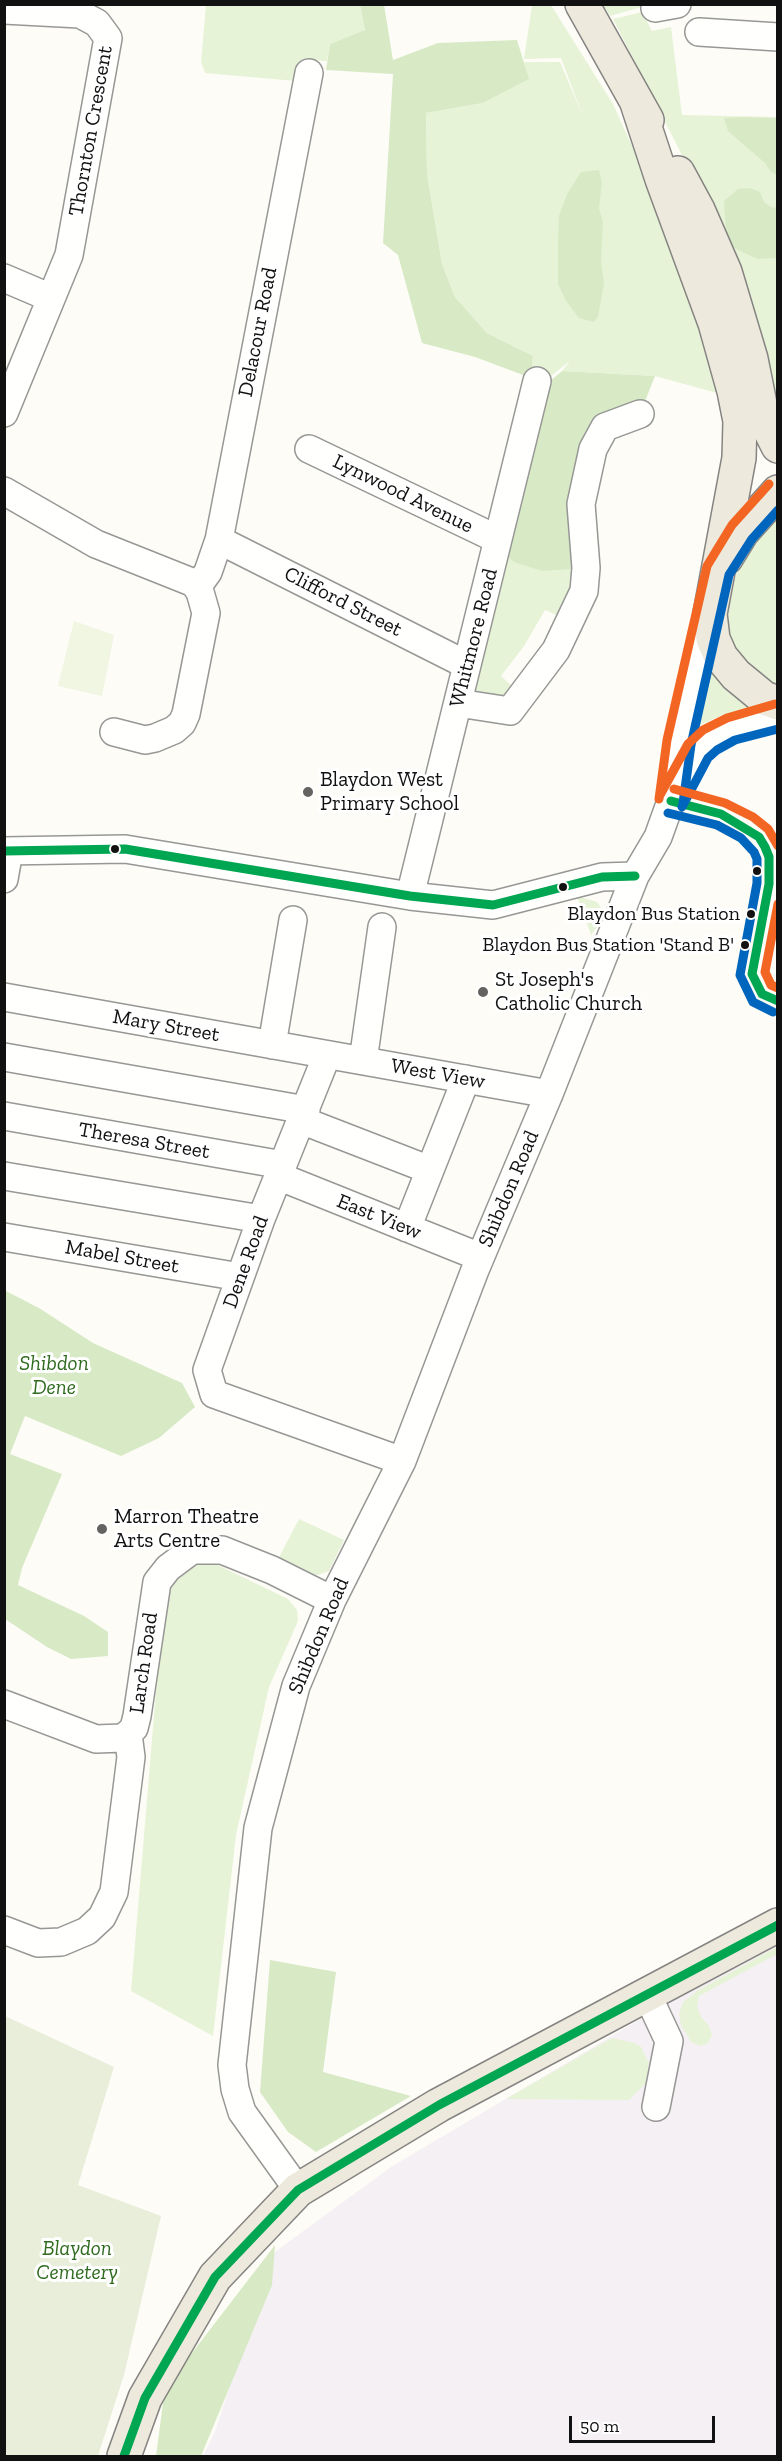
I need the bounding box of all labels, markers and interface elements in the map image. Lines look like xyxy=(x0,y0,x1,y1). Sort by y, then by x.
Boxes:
street label: Thornton Crescent xyxy=(64,44,118,218)
street label: Delacour Road xyxy=(233,265,283,399)
street label: Lynwood Avenue xyxy=(329,449,477,539)
street label: Clifford Street xyxy=(280,561,406,643)
street label: Whitmore Road xyxy=(445,566,503,710)
place label: Blaydon West Primary School xyxy=(320,767,459,817)
marker: Blaydon West Primary School xyxy=(301,785,315,799)
unlabelled marker xyxy=(109,843,121,855)
unlabelled marker xyxy=(751,865,763,877)
unlabelled marker xyxy=(557,881,569,893)
place label: Blaydon Bus Station xyxy=(567,902,740,926)
marker: Blaydon Bus Station xyxy=(745,908,757,920)
place label: Blaydon Bus Station 'Stand B' xyxy=(482,933,734,957)
marker: Blaydon Bus Station 'Stand B' xyxy=(739,939,751,951)
place label: St Joseph's Catholic Church xyxy=(495,967,642,1017)
marker: St Joseph's Catholic Church xyxy=(476,985,490,999)
street label: Mary Street xyxy=(111,1004,221,1048)
street label: West View xyxy=(389,1053,487,1095)
street label: Theresa Street xyxy=(76,1117,212,1165)
street label: Shibdon Road xyxy=(473,1127,545,1251)
street label: East View xyxy=(333,1189,425,1245)
street label: Dene Road xyxy=(218,1212,274,1312)
street label: Mabel Street xyxy=(63,1235,181,1279)
park label: Shibdon Dene xyxy=(19,1351,89,1401)
place label: Marron Theatre Arts Centre xyxy=(114,1504,259,1554)
marker: Marron Theatre Arts Centre xyxy=(95,1522,109,1536)
street label: Shibdon Road xyxy=(283,1574,355,1698)
street label: Larch Road xyxy=(124,1611,164,1715)
park label: Blaydon Cemetery xyxy=(36,2236,118,2286)
scale bar xyxy=(572,2404,718,2442)
text: 50 m xyxy=(580,2415,619,2437)

